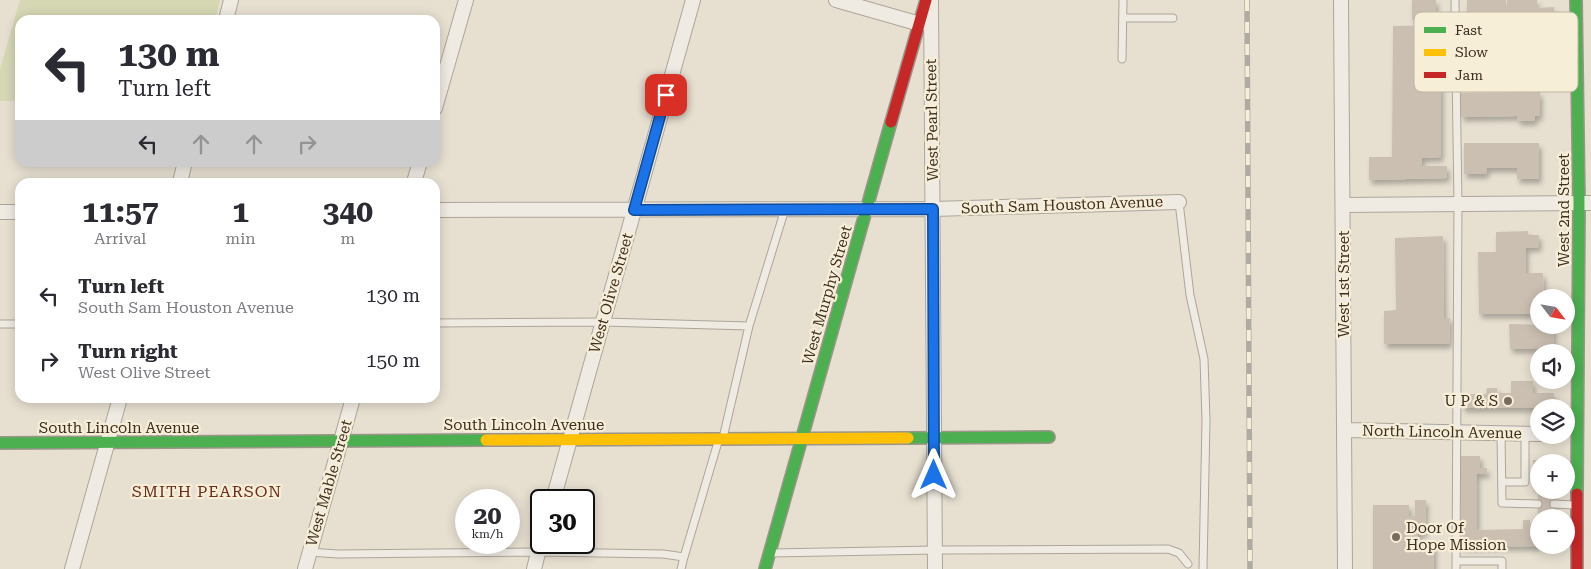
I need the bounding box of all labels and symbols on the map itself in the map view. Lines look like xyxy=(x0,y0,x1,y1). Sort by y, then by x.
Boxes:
legend xyxy=(1414,12,1578,92)
text: Fast xyxy=(1455,22,1482,38)
text: Slow xyxy=(1455,44,1488,60)
street label: West Pearl Street xyxy=(922,58,942,181)
text: Jam xyxy=(1455,67,1483,83)
pin xyxy=(645,74,687,116)
street label: West 2nd Street xyxy=(1555,153,1573,267)
street label: South Sam Houston Avenue xyxy=(961,192,1163,218)
street label: West Murphy Street xyxy=(798,223,856,367)
street label: West Olive Street xyxy=(585,230,637,355)
street label: West 1st Street xyxy=(1335,230,1353,338)
north arrow xyxy=(1530,289,1575,334)
place label: U P & S xyxy=(1444,392,1498,410)
marker: U P & S xyxy=(1502,395,1514,407)
street label: South Lincoln Avenue xyxy=(444,416,604,434)
street label: West Mable Street xyxy=(302,417,356,548)
street label: South Lincoln Avenue xyxy=(39,419,199,437)
street label: North Lincoln Avenue xyxy=(1362,422,1522,442)
position arrow xyxy=(907,448,959,500)
district label: SMITH PEARSON xyxy=(132,482,282,501)
speed limit sign: 30 xyxy=(530,489,595,554)
place label: Door Of Hope Mission xyxy=(1406,519,1507,554)
marker: Door Of Hope Mission xyxy=(1390,531,1402,543)

